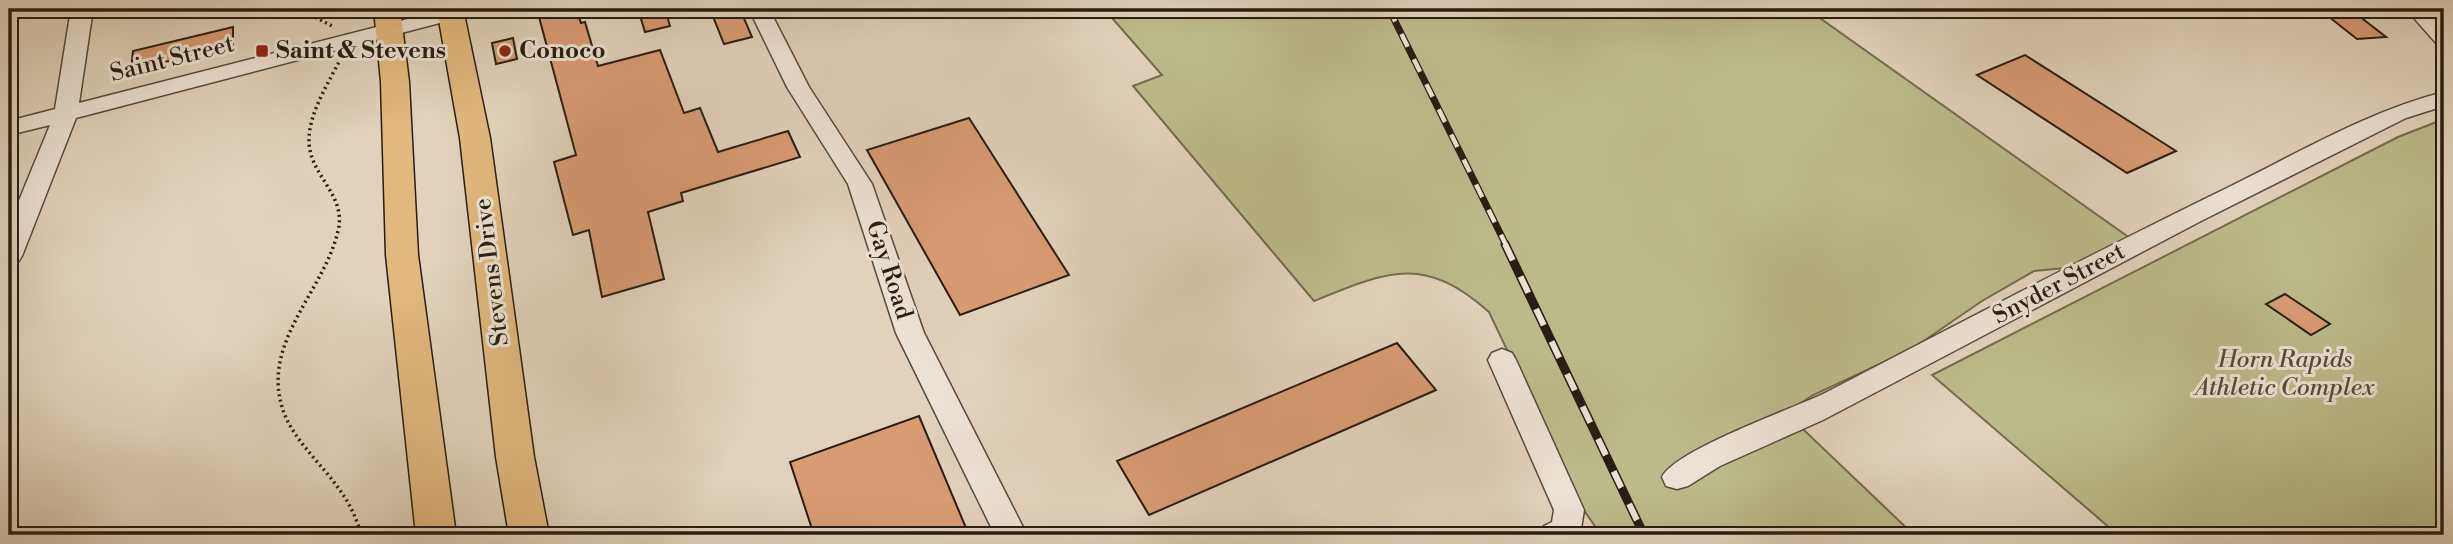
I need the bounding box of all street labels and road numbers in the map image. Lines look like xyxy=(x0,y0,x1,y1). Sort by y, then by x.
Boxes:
street label: Saint Street xyxy=(107,29,238,89)
street label: Stevens Drive xyxy=(468,196,516,348)
street label: Gay Road xyxy=(859,217,919,323)
street label: Snyder Street xyxy=(1988,236,2131,331)

